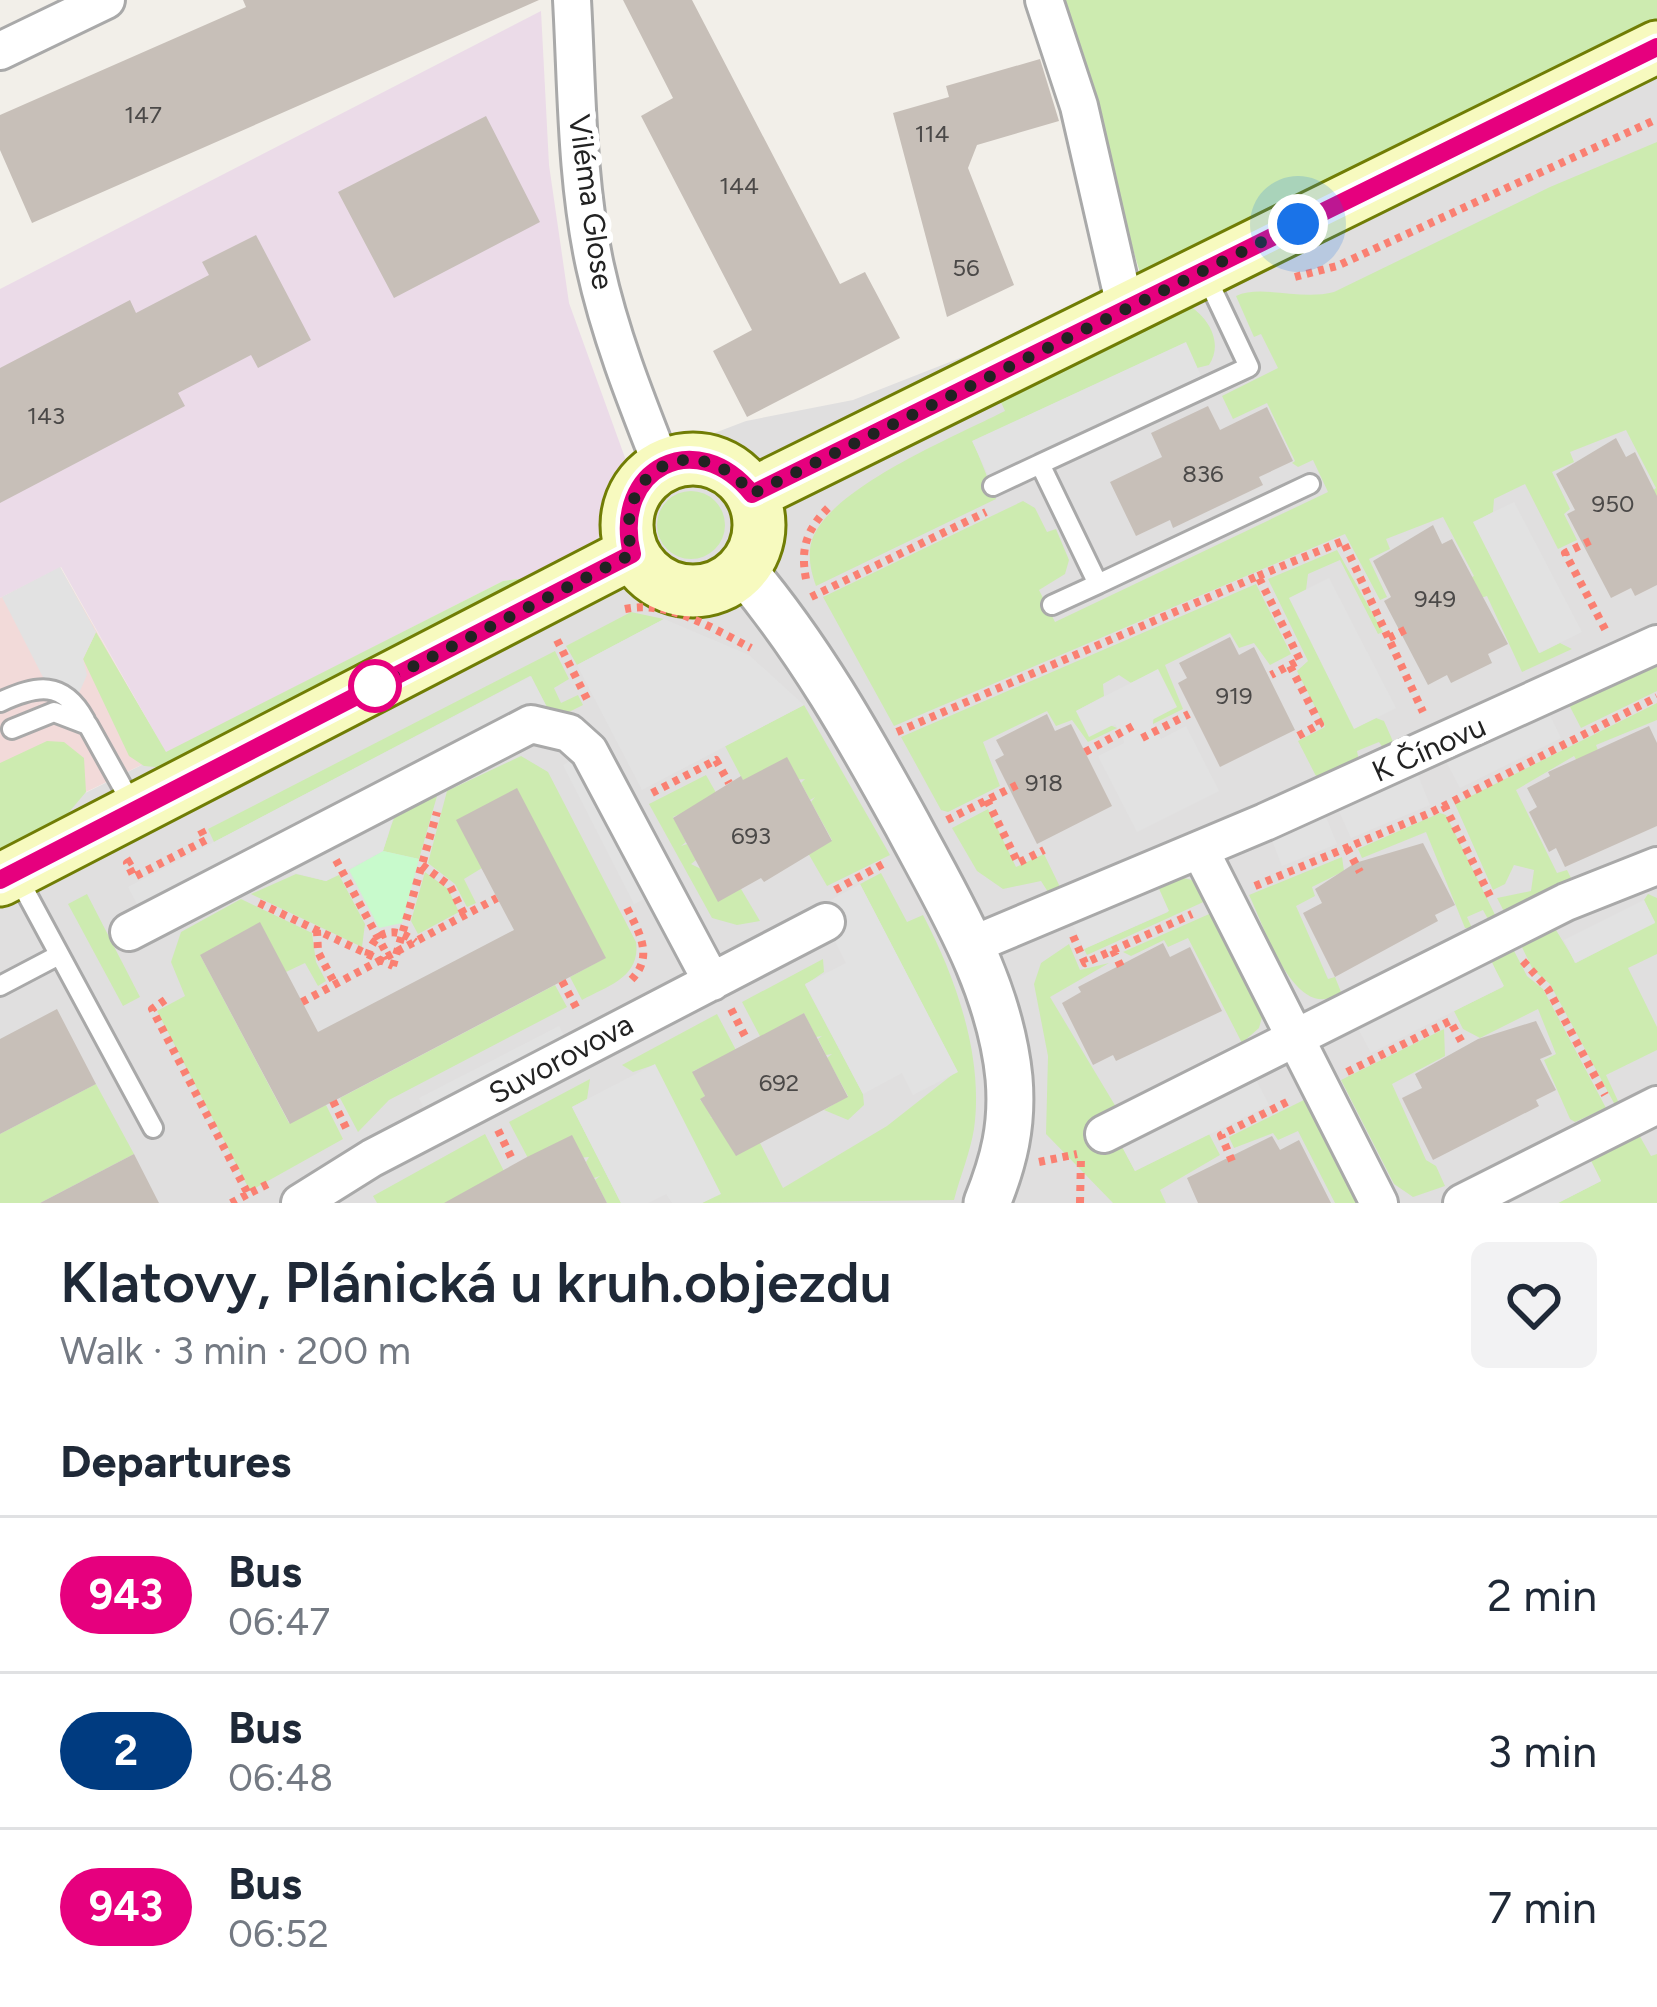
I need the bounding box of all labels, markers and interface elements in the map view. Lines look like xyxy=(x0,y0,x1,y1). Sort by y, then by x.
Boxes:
house number: 147 xyxy=(124,100,162,129)
street label: Viléma Glose xyxy=(561,112,622,292)
house number: 114 xyxy=(915,119,949,148)
house number: 144 xyxy=(719,171,759,200)
your location xyxy=(1268,194,1328,254)
house number: 56 xyxy=(952,253,980,282)
house number: 143 xyxy=(27,401,65,430)
house number: 836 xyxy=(1182,459,1224,488)
house number: 950 xyxy=(1592,489,1634,518)
house number: 949 xyxy=(1414,584,1456,613)
unlabelled marker xyxy=(350,661,400,711)
house number: 919 xyxy=(1215,681,1253,710)
street label: K Čínovu xyxy=(1366,707,1491,790)
house number: 918 xyxy=(1025,768,1063,797)
house number: 693 xyxy=(731,821,771,850)
street label: Suvorovova xyxy=(482,1005,639,1112)
house number: 692 xyxy=(759,1068,799,1097)
button: heart xyxy=(1471,1242,1597,1368)
text: Klatovy, Plánická u kruh.objezdu xyxy=(60,1248,892,1316)
text: Walk · 3 min · 200 m xyxy=(60,1327,411,1374)
text: Departures xyxy=(60,1434,291,1488)
text: Bus xyxy=(228,1544,302,1598)
text: 2 min xyxy=(1487,1568,1597,1622)
text: 943 xyxy=(89,1569,163,1620)
text: 06:47 xyxy=(228,1598,330,1645)
text: Bus xyxy=(228,1700,302,1754)
text: 3 min xyxy=(1488,1724,1597,1778)
text: 2 xyxy=(114,1725,138,1776)
text: 06:48 xyxy=(228,1754,333,1801)
text: Bus xyxy=(228,1856,302,1910)
text: 7 min xyxy=(1488,1880,1597,1934)
text: 943 xyxy=(89,1881,163,1932)
text: 06:52 xyxy=(228,1910,329,1957)

